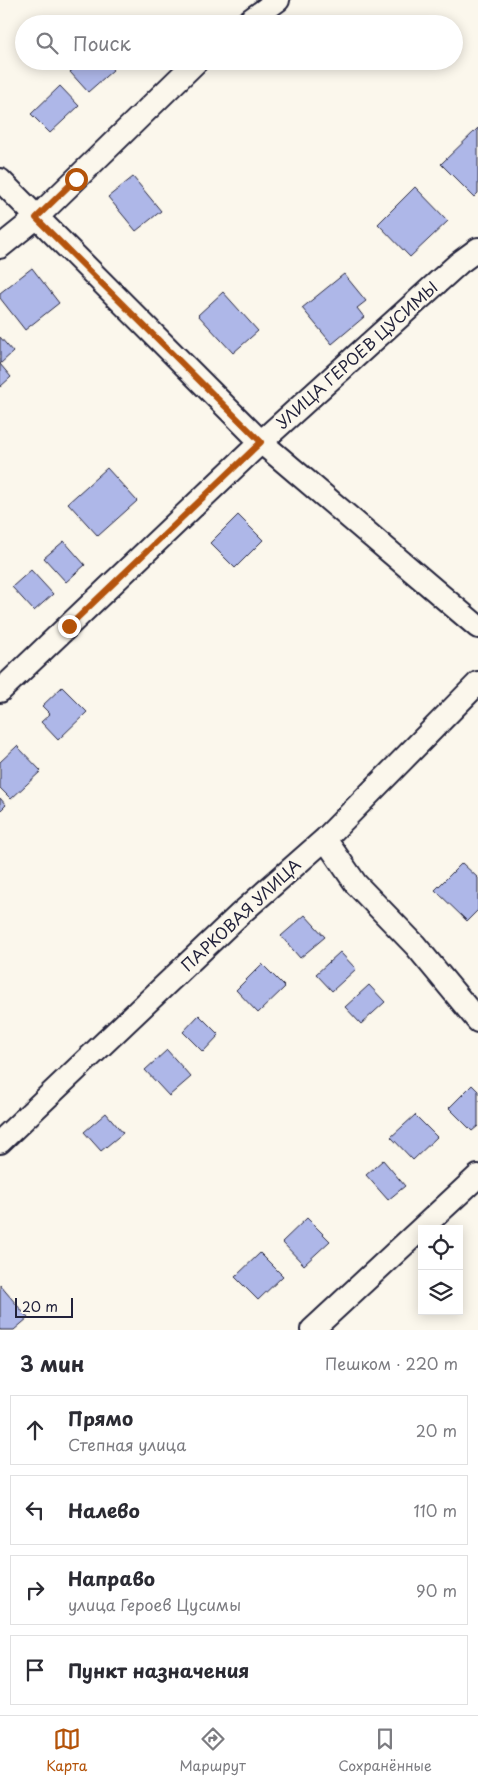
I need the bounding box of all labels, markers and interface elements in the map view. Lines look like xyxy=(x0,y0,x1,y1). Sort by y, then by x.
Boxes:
search box xyxy=(15,15,463,70)
icon: search xyxy=(33,29,61,57)
text: Поиск xyxy=(73,29,131,57)
route start xyxy=(65,168,88,191)
street label: УЛИЦА ГЕРОЕВ ЦУСИМЫ xyxy=(270,275,443,434)
route end xyxy=(58,615,81,638)
street label: ПАРКОВАЯ УЛИЦА xyxy=(175,852,305,976)
map controls xyxy=(418,1225,463,1315)
button: locate xyxy=(418,1225,463,1270)
button: layers xyxy=(418,1270,463,1315)
scale bar xyxy=(15,1295,72,1318)
text: 20 m xyxy=(22,1296,58,1317)
text: 3 мин xyxy=(20,1347,84,1379)
text: Пешком · 220 m xyxy=(325,1351,458,1375)
text: Прямо xyxy=(68,1404,133,1432)
icon: ahead xyxy=(21,1416,49,1444)
text: 20 m xyxy=(416,1418,457,1442)
text: Степная улица xyxy=(68,1432,186,1456)
icon: left xyxy=(21,1496,49,1524)
text: Налево xyxy=(68,1496,140,1524)
text: 110 m xyxy=(414,1498,457,1522)
text: Направо xyxy=(68,1564,155,1592)
icon: right xyxy=(21,1576,49,1604)
text: 90 m xyxy=(416,1578,457,1602)
text: улица Героев Цусимы xyxy=(68,1592,241,1616)
icon: arrive xyxy=(21,1656,49,1684)
text: Пункт назначения xyxy=(68,1656,249,1684)
tab: Карта xyxy=(46,1725,87,1776)
tab: Маршрут xyxy=(180,1725,246,1776)
tab: Сохранённые xyxy=(338,1725,432,1776)

